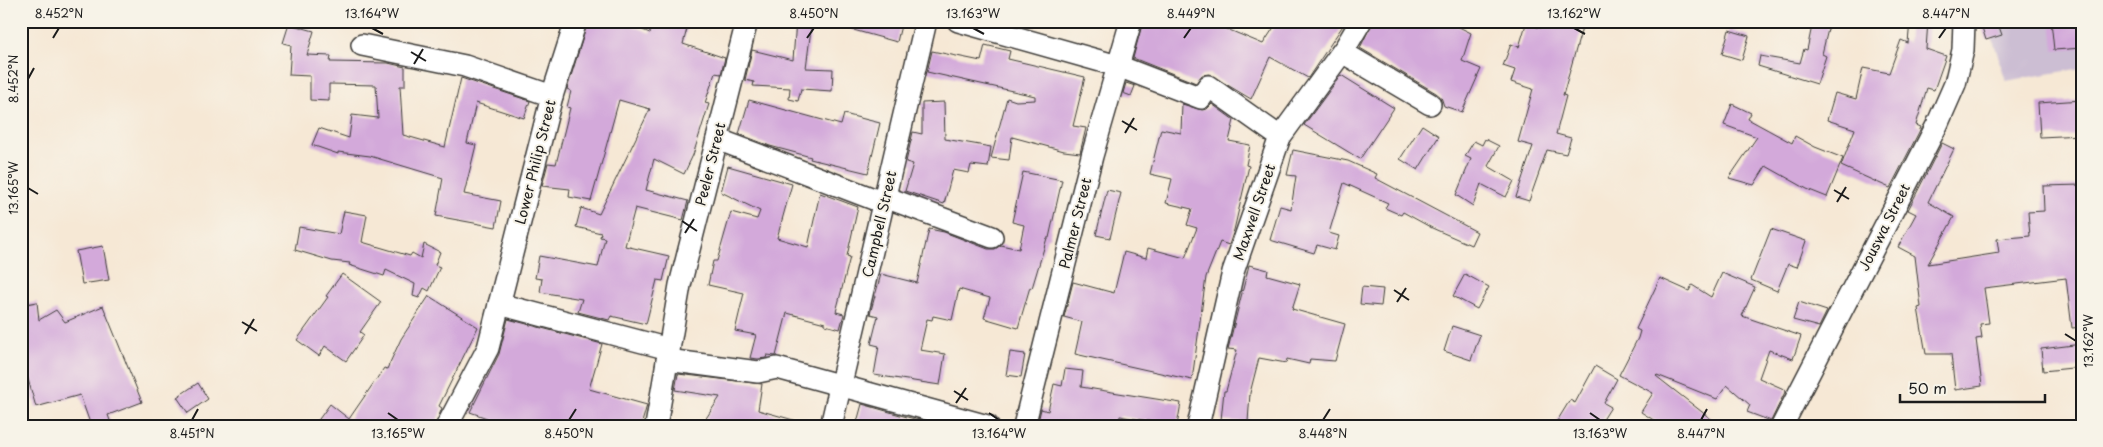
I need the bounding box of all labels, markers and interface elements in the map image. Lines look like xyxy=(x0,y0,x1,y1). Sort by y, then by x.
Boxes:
text: 8.452°N xyxy=(35,4,83,22)
text: 13.164°W xyxy=(345,4,400,22)
text: 8.450°N xyxy=(789,4,839,22)
text: 13.163°W xyxy=(946,4,1001,22)
text: 8.449°N xyxy=(1167,4,1215,22)
text: 13.162°W xyxy=(1547,4,1601,22)
text: 8.447°N xyxy=(1922,4,1970,22)
text: 8.452°N xyxy=(4,55,22,103)
street label: Lower Philip Street xyxy=(509,97,561,227)
street label: Peeler Street xyxy=(689,120,731,208)
text: 13.165°W xyxy=(4,161,22,215)
street label: Maxwell Street xyxy=(1228,161,1280,263)
street label: Campbell Street xyxy=(857,168,902,279)
street label: Palmer Street xyxy=(1054,175,1097,271)
street label: Jouswa Street xyxy=(1853,180,1915,274)
text: 13.162°W xyxy=(2079,314,2097,368)
scale bar xyxy=(1900,372,2046,404)
text: 50 m xyxy=(1908,376,1947,399)
text: 8.451°N xyxy=(169,424,215,442)
text: 13.165°W xyxy=(371,424,425,442)
text: 8.450°N xyxy=(544,424,594,442)
text: 13.164°W xyxy=(972,424,1027,442)
text: 8.448°N xyxy=(1299,424,1347,442)
text: 13.163°W xyxy=(1573,424,1628,442)
text: 8.447°N xyxy=(1677,424,1725,442)

